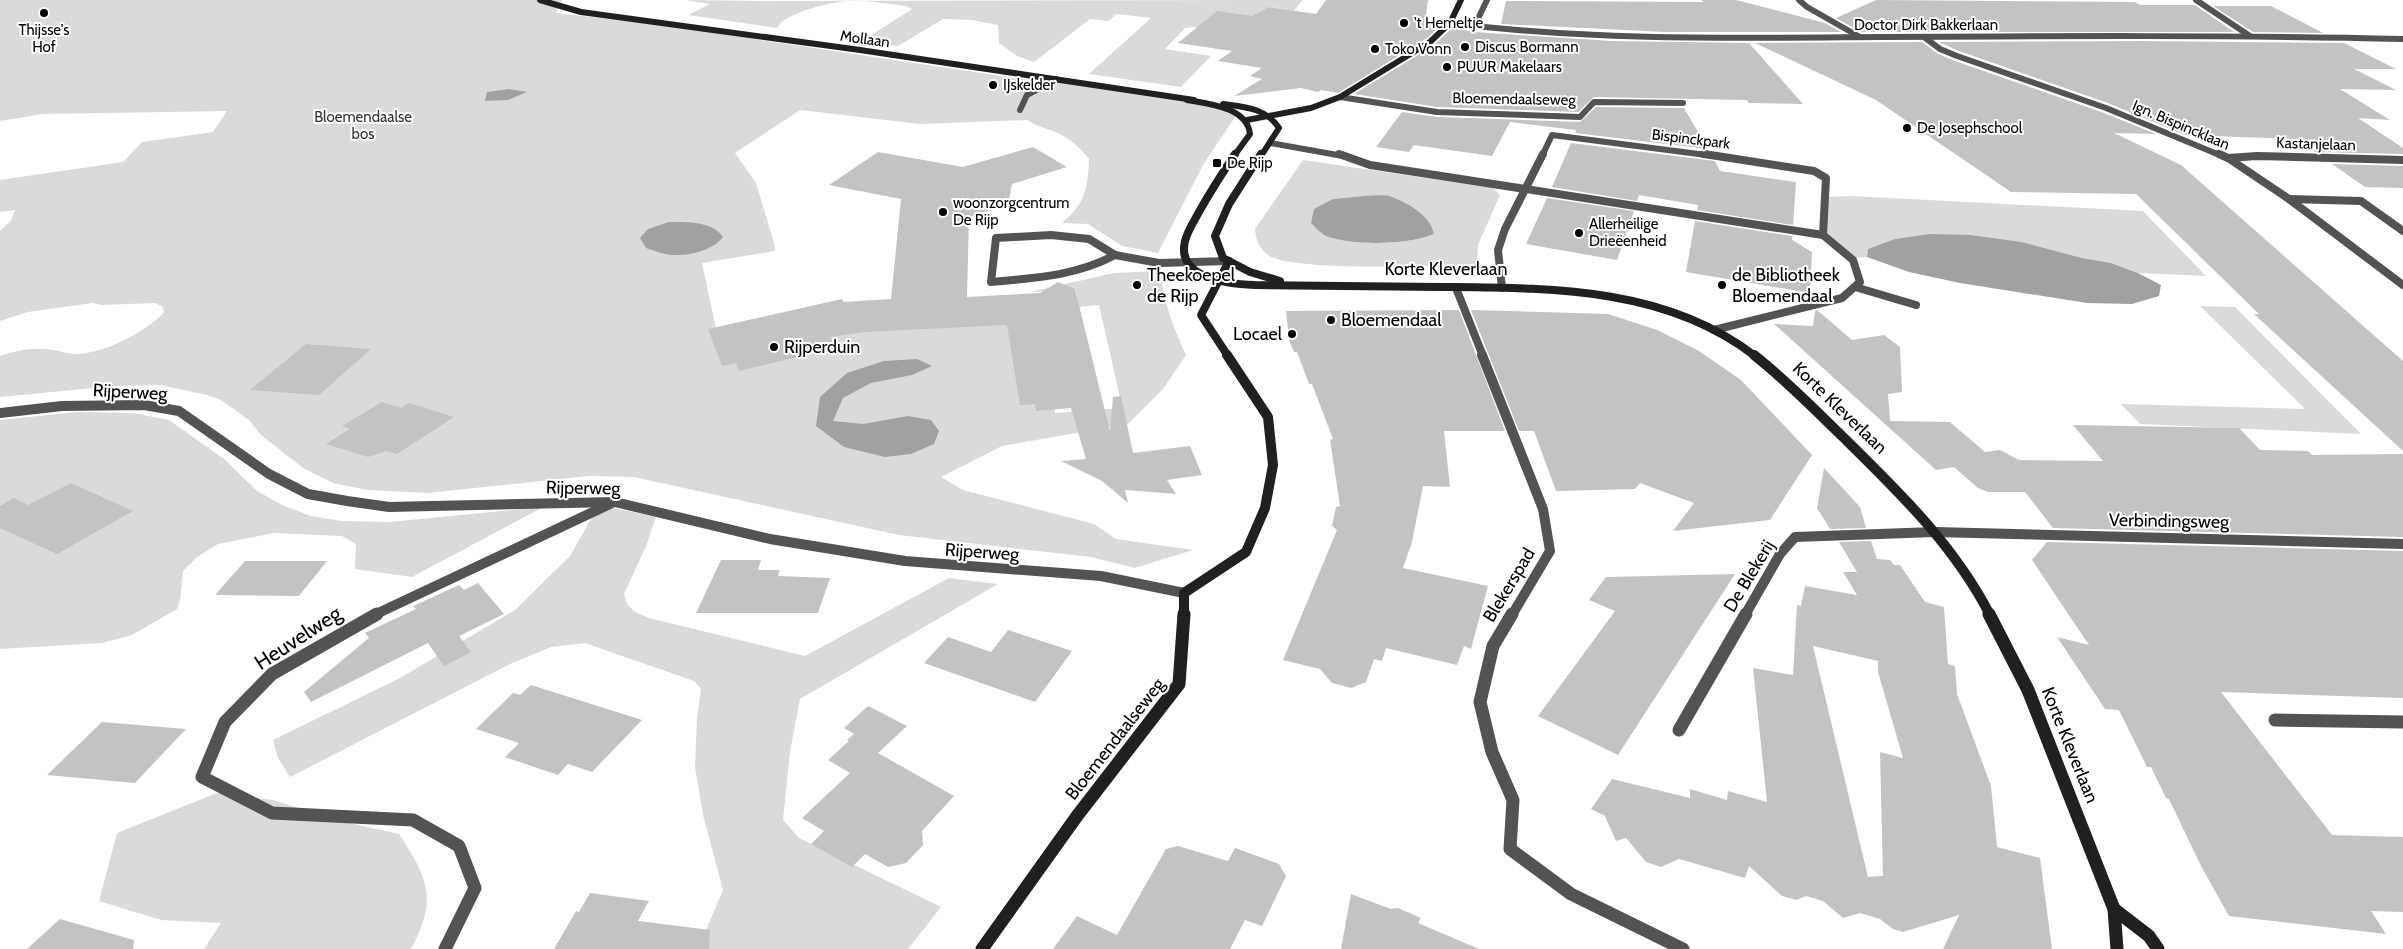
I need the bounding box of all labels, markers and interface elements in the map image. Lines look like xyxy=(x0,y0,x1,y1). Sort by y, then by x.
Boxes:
marker: Thijsse's Hof xyxy=(38,7,50,19)
place label: 't Hemeltje xyxy=(1414,14,1484,32)
street label: Doctor Dirk Bakkerlaan xyxy=(1854,16,1998,34)
marker: 't Hemeltje xyxy=(1398,17,1410,29)
place label: Thijsse's Hof xyxy=(19,21,69,56)
street label: Mollaan xyxy=(839,27,891,51)
place label: Discus Bormann xyxy=(1475,38,1579,56)
place label: Toko Vonn xyxy=(1385,40,1451,58)
marker: Discus Bormann xyxy=(1459,41,1471,53)
marker: Toko Vonn xyxy=(1369,43,1381,55)
place label: PUUR Makelaars xyxy=(1457,58,1562,76)
marker: PUUR Makelaars xyxy=(1441,61,1453,73)
place label: IJskelder xyxy=(1003,76,1055,94)
marker: IJskelder xyxy=(987,79,999,91)
street label: Bloemendaalseweg xyxy=(1452,89,1576,109)
street label: Ign. Bispincklaan xyxy=(2130,96,2232,154)
park label: Bloemendaalse bos xyxy=(314,108,412,143)
place label: De Josephschool xyxy=(1917,119,2023,137)
marker: De Josephschool xyxy=(1901,122,1913,134)
street label: Bispinckpark xyxy=(1651,125,1731,153)
street label: Kastanjelaan xyxy=(2276,134,2356,154)
place label: De Rijp xyxy=(1227,154,1273,172)
marker: De Rijp xyxy=(1211,157,1223,169)
place label: woonzorgcentrum De Rijp xyxy=(953,194,1069,229)
marker: woonzorgcentrum De Rijp xyxy=(937,206,949,218)
place label: Allerheilige Drieëenheid xyxy=(1589,215,1666,250)
marker: Allerheilige Drieëenheid xyxy=(1573,227,1585,239)
street label: Korte Kleverlaan xyxy=(1384,258,1508,280)
place label: Theekoepel de Rijp xyxy=(1147,264,1236,307)
place label: de Bibliotheek Bloemendaal xyxy=(1732,264,1841,307)
marker: Theekoepel de Rijp xyxy=(1131,279,1143,291)
marker: de Bibliotheek Bloemendaal xyxy=(1716,279,1728,291)
place label: Bloemendaal xyxy=(1341,309,1442,331)
marker: Bloemendaal xyxy=(1325,314,1337,326)
place label: Locael xyxy=(1233,323,1283,345)
marker: Locael xyxy=(1286,328,1298,340)
place label: Rijperduin xyxy=(784,336,860,358)
marker: Rijperduin xyxy=(768,341,780,353)
street label: Korte Kleverlaan xyxy=(1788,357,1892,459)
street label: Rijperweg xyxy=(92,379,169,405)
street label: Rijperweg xyxy=(546,476,621,500)
street label: Verbindingsweg xyxy=(2109,509,2230,533)
street label: De Blekerij xyxy=(1719,536,1779,616)
street label: Rijperweg xyxy=(944,538,1021,566)
street label: Blekerspad xyxy=(1478,544,1540,626)
street label: Heuvelweg xyxy=(250,600,346,675)
street label: Bloemendaalseweg xyxy=(1061,673,1170,804)
street label: Korte Kleverlaan xyxy=(2037,684,2103,806)

